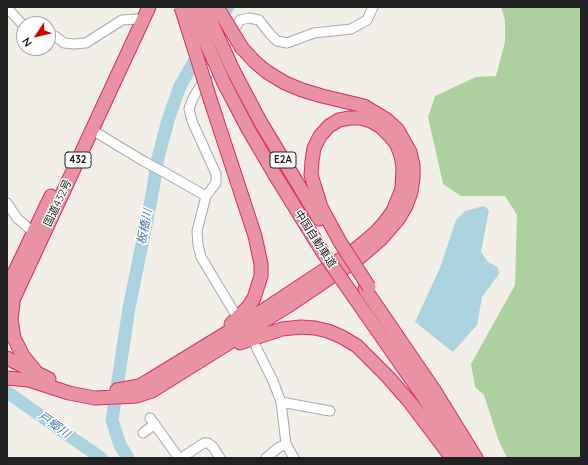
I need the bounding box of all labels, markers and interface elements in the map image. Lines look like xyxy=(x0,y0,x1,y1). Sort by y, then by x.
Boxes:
north arrow xyxy=(16,16,56,56)
text: N xyxy=(19,35,35,50)
road number: 432 xyxy=(65,152,91,168)
road number: E2A xyxy=(270,152,296,168)
street label: 国道432号 xyxy=(41,177,75,229)
water label: 板橋川 xyxy=(134,208,156,246)
street label: 中国自動車道 xyxy=(291,208,339,270)
water label: 戸郷川 xyxy=(35,409,73,441)

